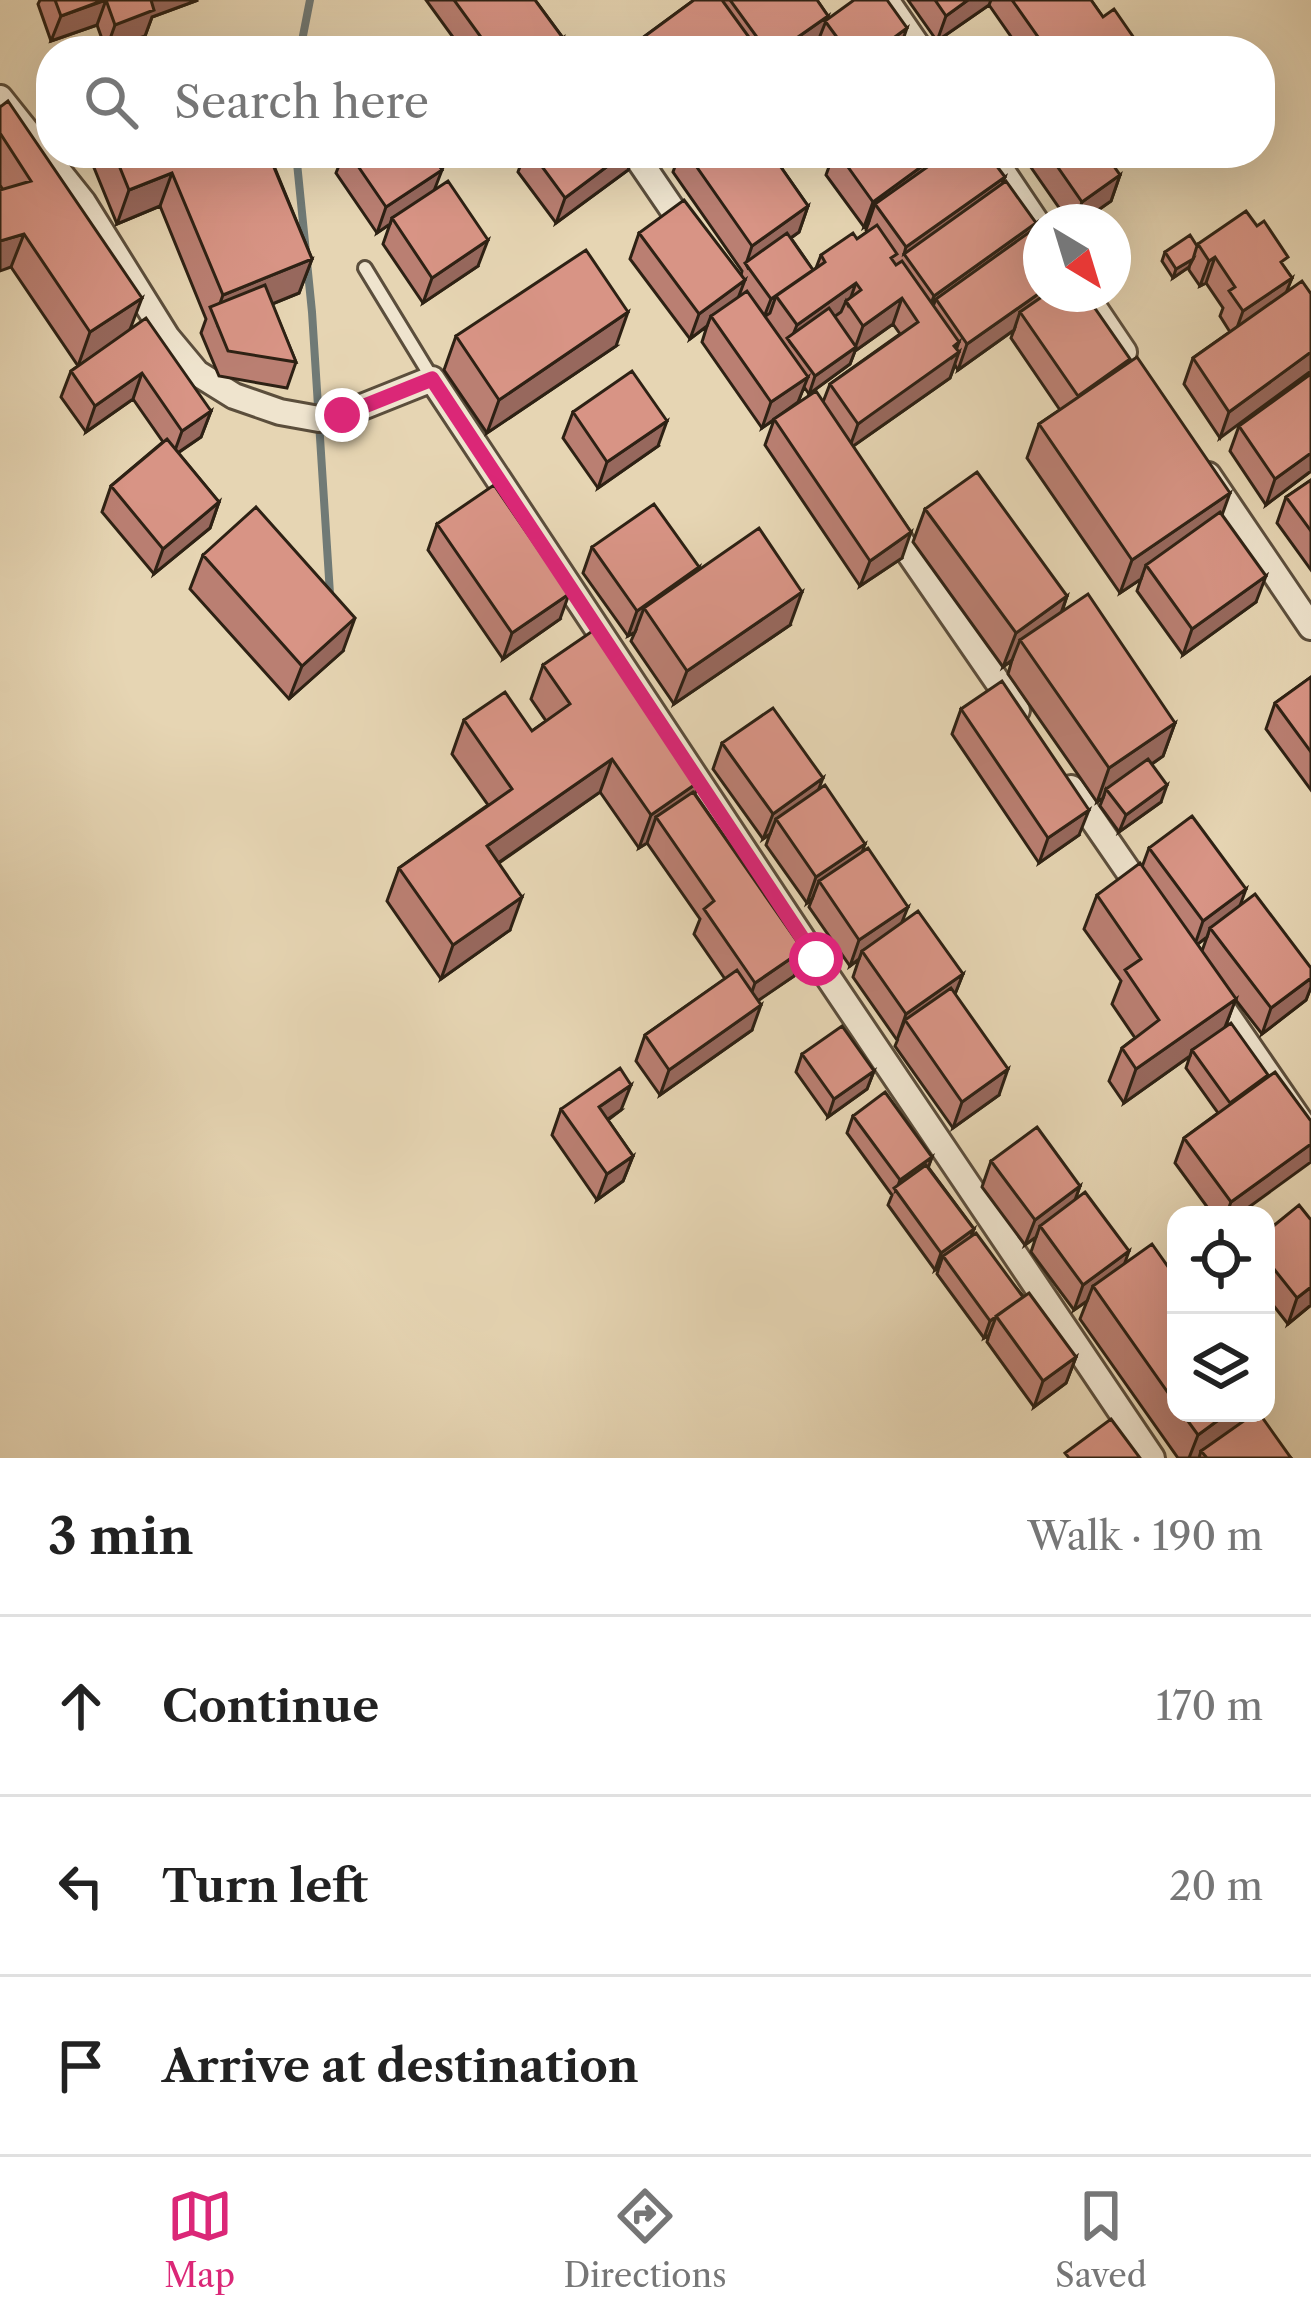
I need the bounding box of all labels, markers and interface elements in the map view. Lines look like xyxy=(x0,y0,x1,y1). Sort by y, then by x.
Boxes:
search box xyxy=(36,36,1275,168)
icon: search xyxy=(78,69,144,135)
text: Search here xyxy=(174,74,429,130)
north arrow xyxy=(1023,204,1131,312)
route end xyxy=(315,388,369,442)
route start xyxy=(789,932,843,986)
map controls xyxy=(1167,1206,1275,1422)
button: locate xyxy=(1167,1206,1275,1314)
button: layers xyxy=(1167,1314,1275,1422)
text: 3 min xyxy=(48,1505,194,1567)
text: Walk · 190 m xyxy=(1027,1512,1263,1560)
icon: ahead xyxy=(48,1673,114,1739)
text: Continue xyxy=(162,1678,379,1734)
text: 170 m xyxy=(1156,1682,1263,1730)
icon: left xyxy=(48,1853,114,1919)
text: Turn left xyxy=(162,1858,368,1914)
text: 20 m xyxy=(1169,1862,1263,1910)
icon: arrive xyxy=(48,2033,114,2099)
text: Arrive at destination xyxy=(162,2038,639,2094)
tab: Map xyxy=(164,2183,235,2296)
tab: Directions xyxy=(564,2183,727,2296)
tab: Saved xyxy=(1055,2183,1147,2296)

